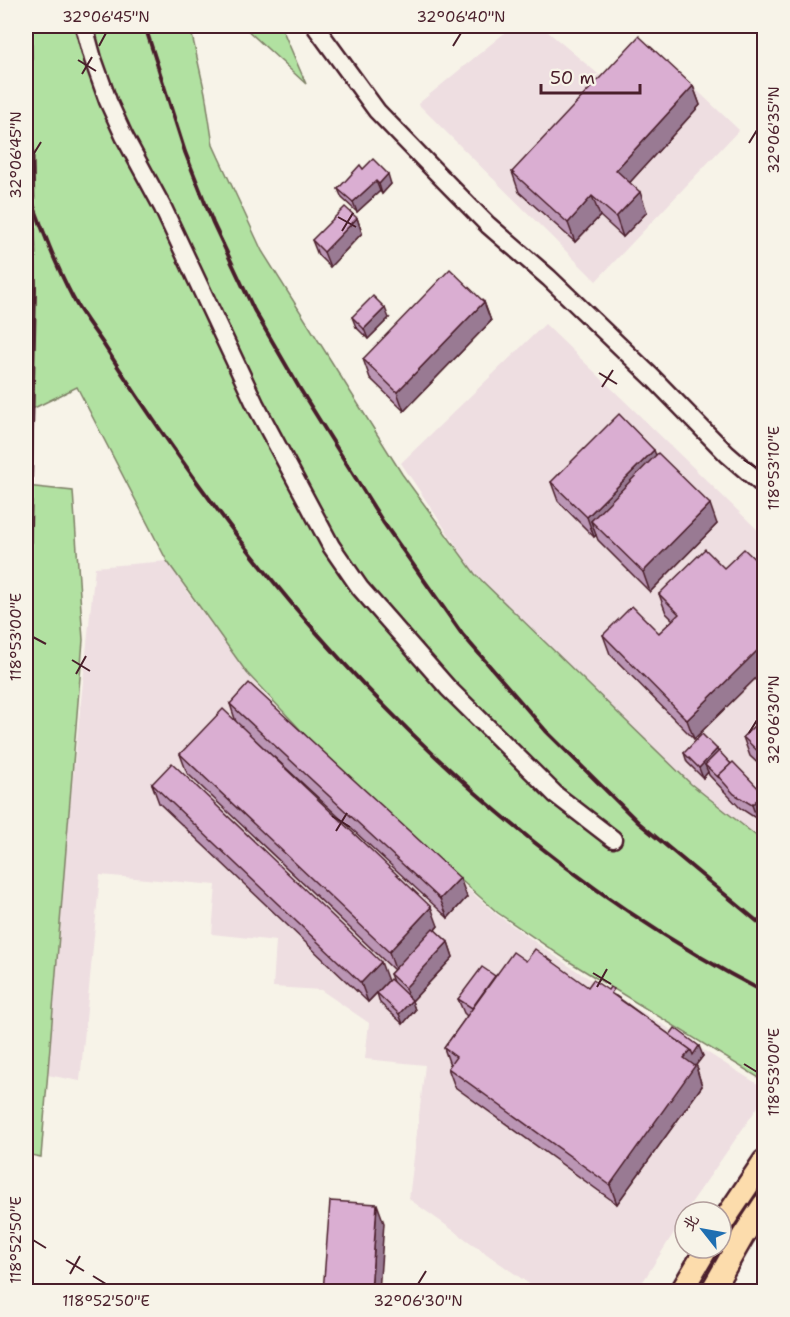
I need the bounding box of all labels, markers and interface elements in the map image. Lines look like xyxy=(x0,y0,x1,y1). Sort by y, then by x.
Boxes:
text: 32°06'45"N xyxy=(62,7,150,27)
text: 32°06'40"N xyxy=(416,7,506,27)
scale bar xyxy=(541,57,640,95)
text: 50 m xyxy=(550,66,595,90)
text: 32°06'35"N xyxy=(764,86,784,174)
text: 32°06'45"N xyxy=(6,111,26,199)
text: 118°53'10"E xyxy=(764,426,784,510)
text: 118°53'00"E xyxy=(6,593,26,681)
text: 32°06'30"N xyxy=(764,675,784,765)
text: 118°53'00"E xyxy=(764,1028,784,1116)
text: 118°52'50"E xyxy=(6,1196,26,1284)
north arrow xyxy=(673,1200,733,1260)
text: 北 xyxy=(677,1210,704,1235)
text: 118°52'50"E xyxy=(62,1291,150,1311)
text: 32°06'30"N xyxy=(373,1291,463,1311)

